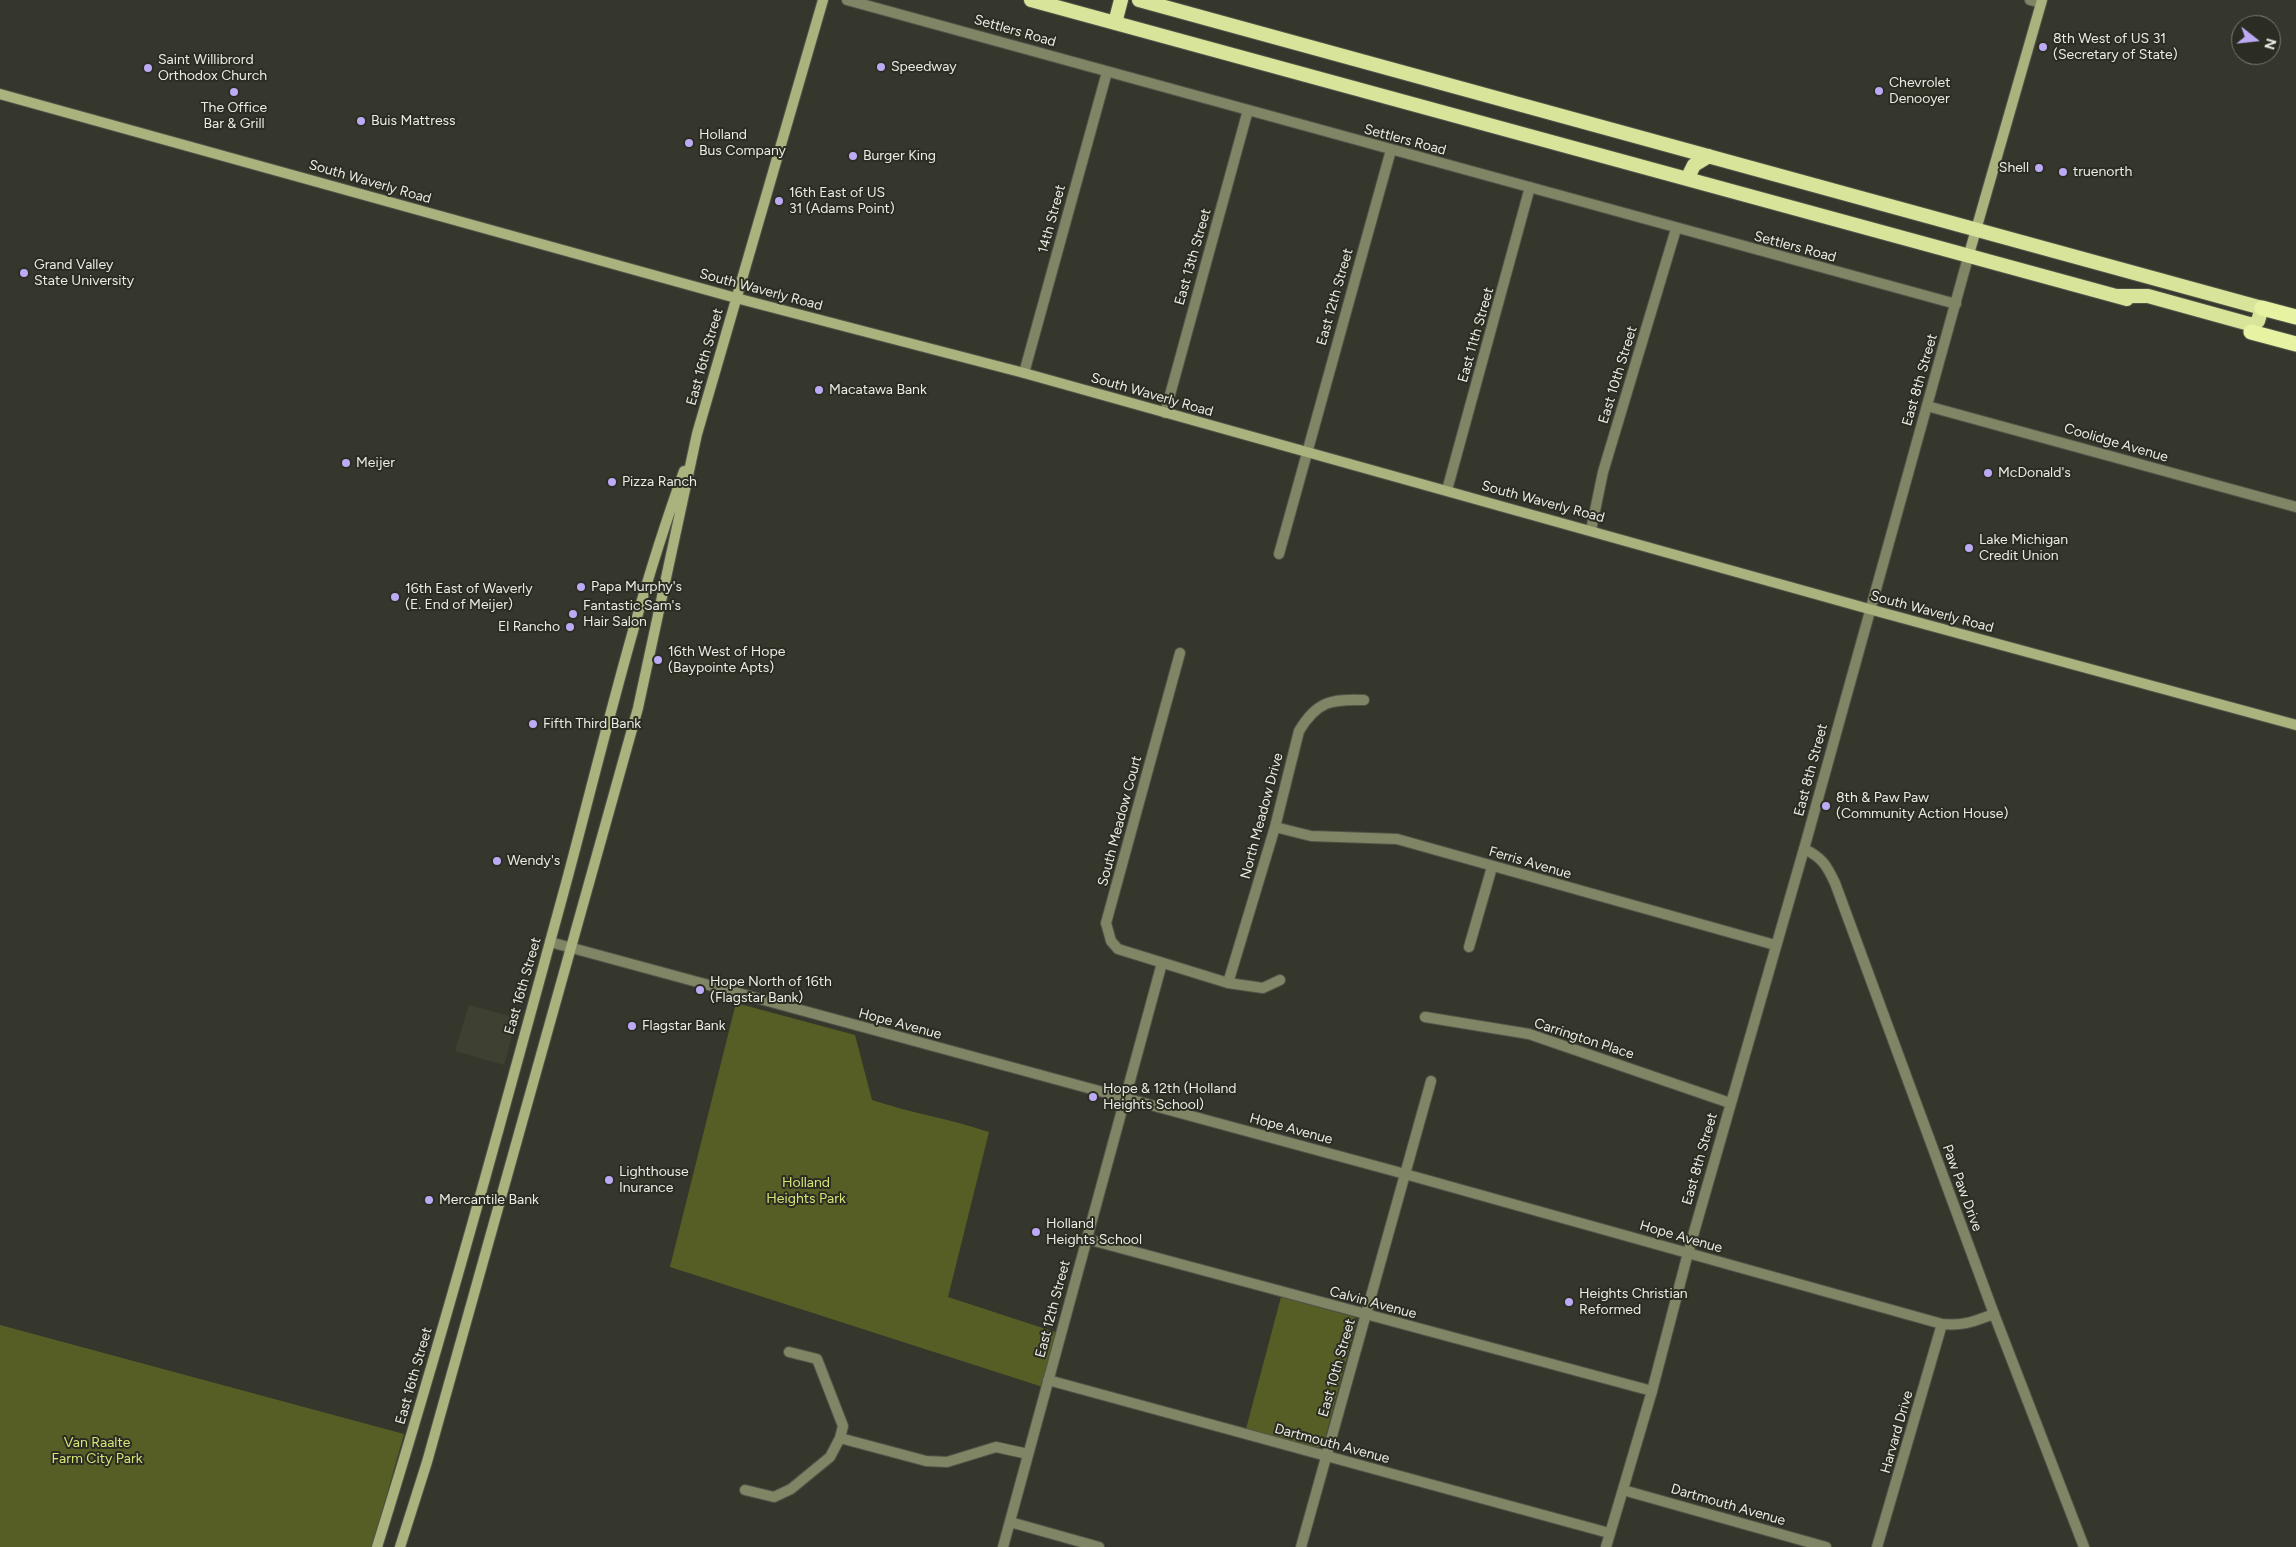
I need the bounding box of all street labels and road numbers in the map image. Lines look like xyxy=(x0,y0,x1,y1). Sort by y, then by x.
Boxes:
street label: Settlers Road xyxy=(972,11,1058,51)
street label: Settlers Road xyxy=(1362,121,1448,159)
street label: South Waverly Road xyxy=(307,156,433,208)
street label: 14th Street xyxy=(1035,183,1069,255)
street label: East 13th Street xyxy=(1171,207,1215,307)
street label: Settlers Road xyxy=(1752,228,1838,266)
street label: East 12th Street xyxy=(1313,247,1357,347)
street label: South Waverly Road xyxy=(698,266,824,314)
street label: East 11th Street xyxy=(1454,286,1498,384)
street label: East 16th Street xyxy=(683,307,727,407)
street label: East 10th Street xyxy=(1595,324,1641,426)
street label: East 8th Street xyxy=(1899,332,1941,428)
street label: South Waverly Road xyxy=(1089,369,1215,421)
street label: Coolidge Avenue xyxy=(2062,420,2170,466)
street label: South Waverly Road xyxy=(1480,478,1606,526)
street label: South Waverly Road xyxy=(1869,588,1995,636)
street label: East 8th Street xyxy=(1791,722,1831,818)
street label: North Meadow Drive xyxy=(1237,751,1287,881)
street label: South Meadow Court xyxy=(1095,754,1145,888)
street label: Ferris Avenue xyxy=(1487,843,1573,883)
street label: East 16th Street xyxy=(501,936,545,1036)
street label: Hope Avenue xyxy=(857,1005,943,1043)
street label: Carrington Place xyxy=(1532,1015,1636,1063)
street label: Hope Avenue xyxy=(1248,1110,1334,1148)
street label: East 8th Street xyxy=(1679,1111,1721,1207)
street label: Paw Paw Drive xyxy=(1939,1142,1985,1234)
street label: Hope Avenue xyxy=(1638,1217,1724,1257)
street label: East 12th Street xyxy=(1032,1258,1074,1360)
street label: Calvin Avenue xyxy=(1328,1283,1418,1323)
street label: East 10th Street xyxy=(1315,1317,1359,1419)
street label: East 16th Street xyxy=(392,1326,436,1426)
street label: Harvard Drive xyxy=(1877,1389,1917,1475)
street label: Dartmouth Avenue xyxy=(1273,1421,1391,1467)
street label: Dartmouth Avenue xyxy=(1669,1481,1787,1529)

